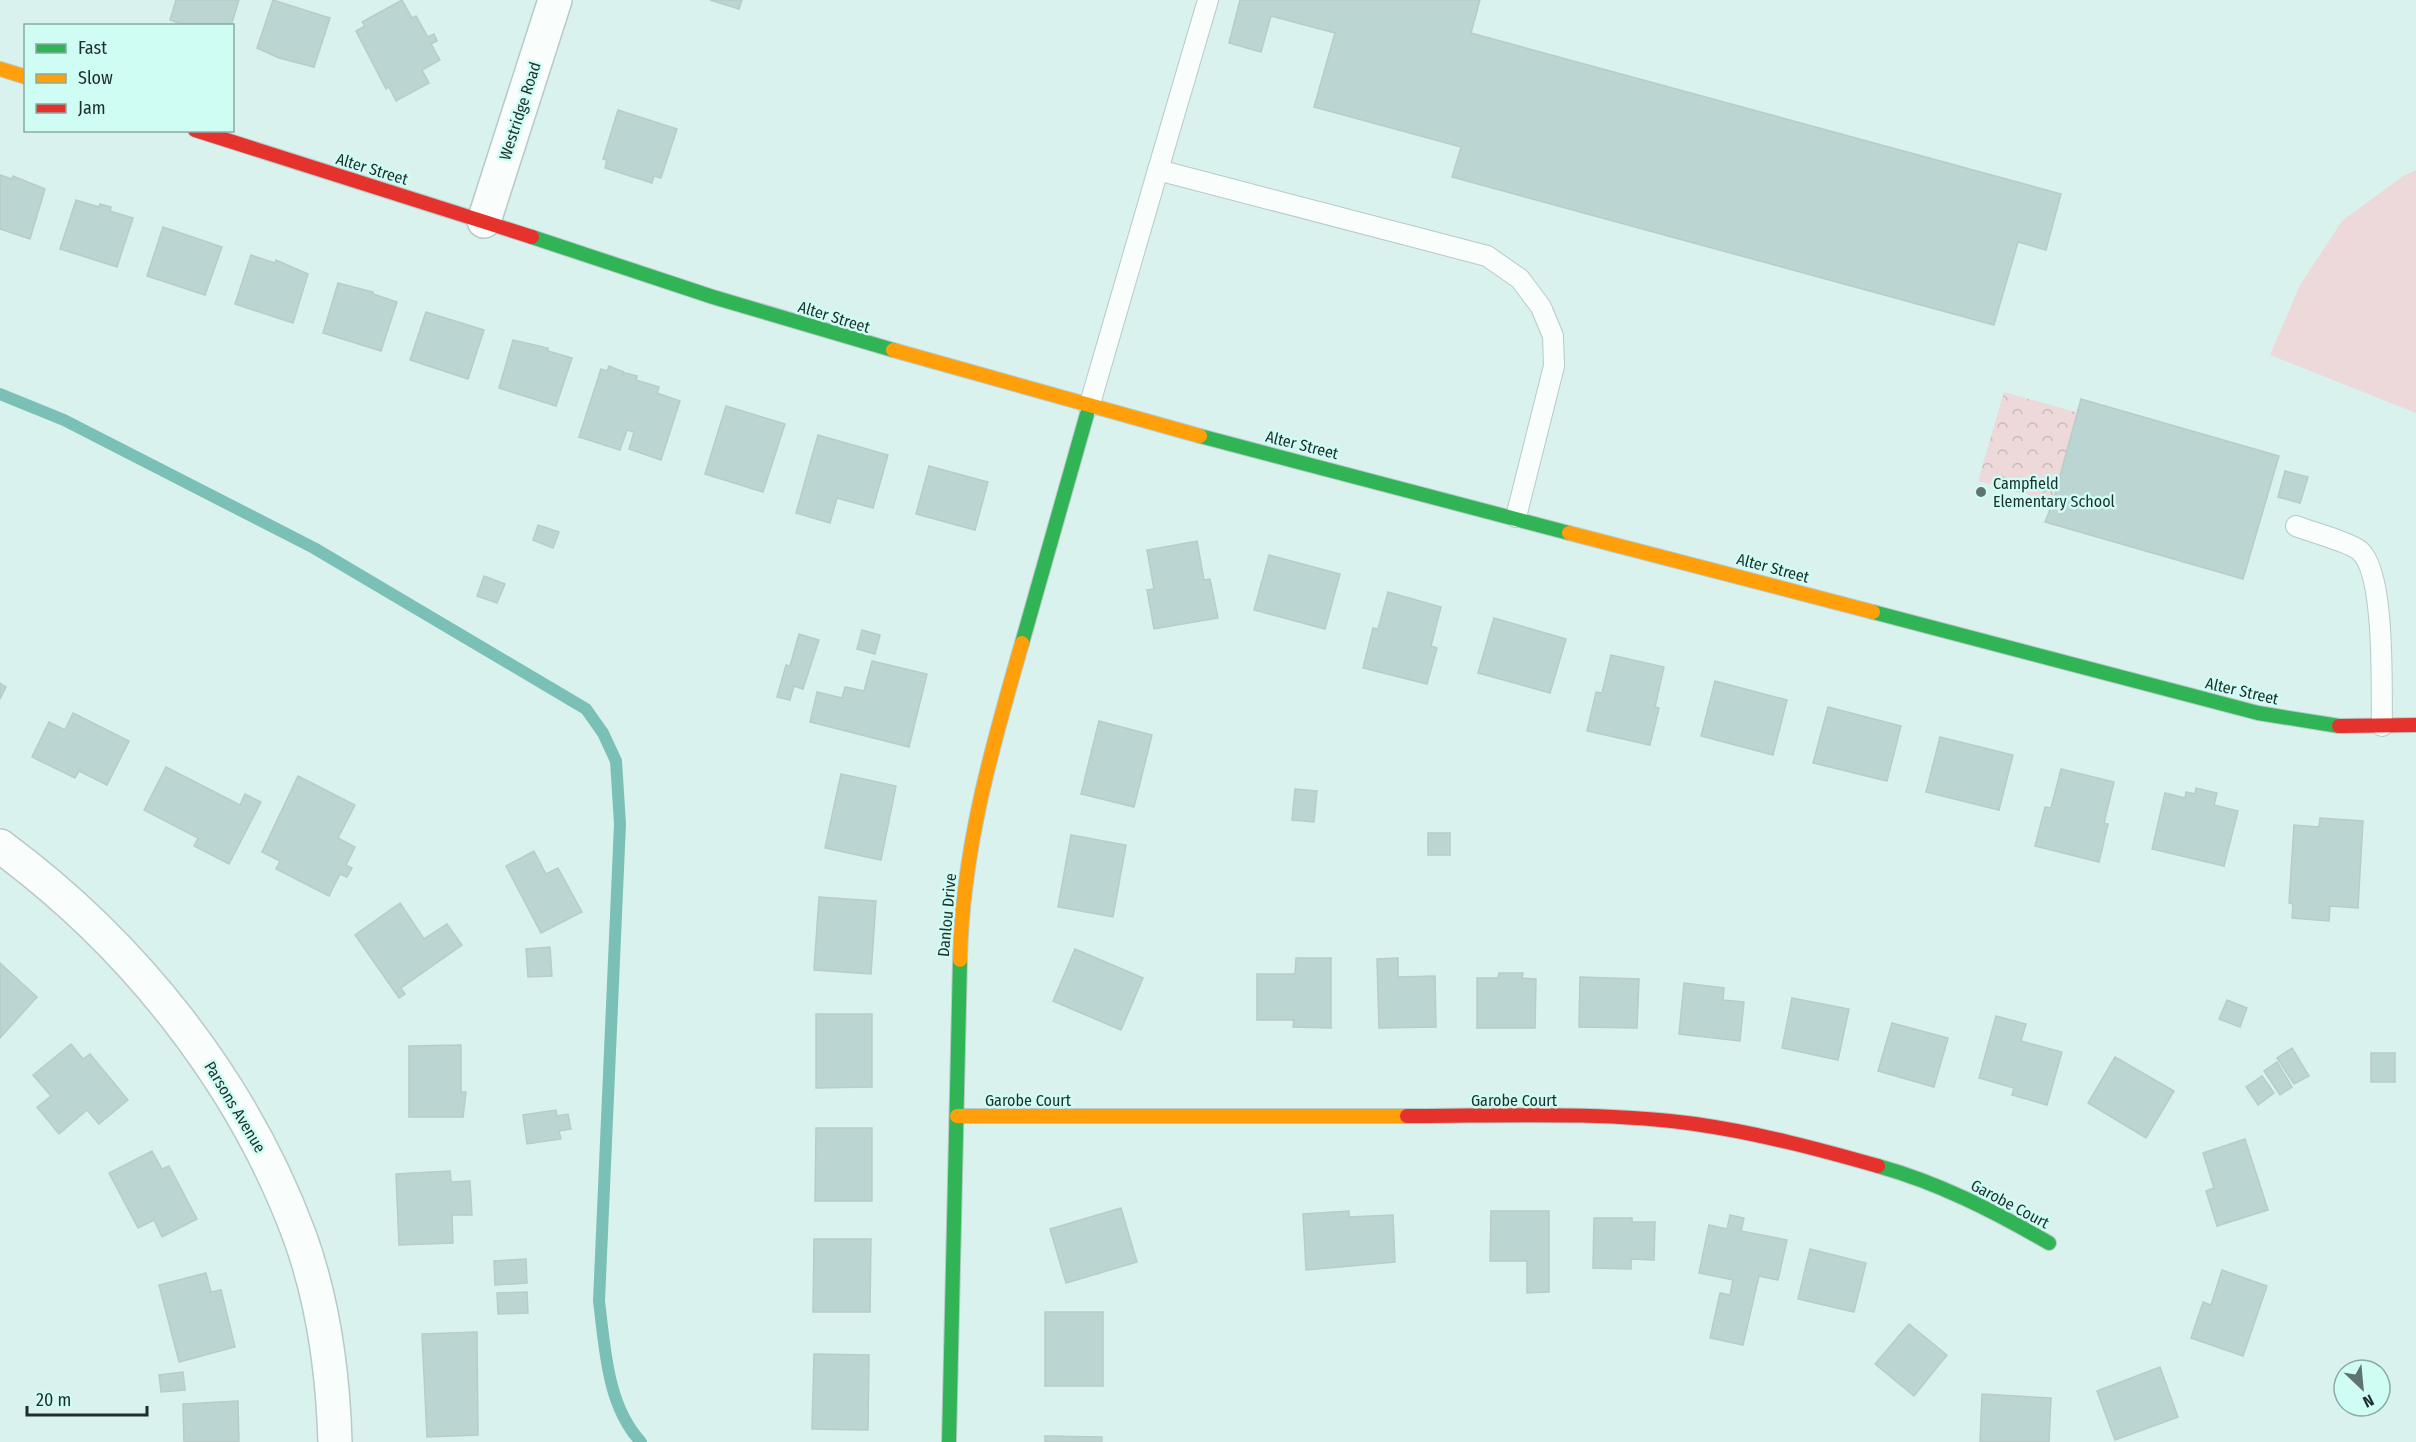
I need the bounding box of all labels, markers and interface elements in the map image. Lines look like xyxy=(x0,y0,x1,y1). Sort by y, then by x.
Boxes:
legend xyxy=(24,24,234,132)
text: Fast xyxy=(78,37,107,59)
street label: Westridge Road xyxy=(495,60,545,162)
text: Slow xyxy=(78,67,113,89)
text: Jam xyxy=(78,97,106,119)
street label: Alter Street xyxy=(334,149,411,189)
street label: Alter Street xyxy=(796,297,873,337)
street label: Alter Street xyxy=(1264,427,1341,463)
place label: Campfield Elementary School xyxy=(1993,474,2115,511)
marker: Campfield Elementary School xyxy=(1974,485,1988,499)
street label: Alter Street xyxy=(1735,549,1812,587)
street label: Alter Street xyxy=(2204,673,2281,709)
street label: Danlou Drive xyxy=(934,872,960,958)
street label: Parsons Avenue xyxy=(200,1058,270,1156)
street label: Garobe Court xyxy=(985,1091,1072,1110)
street label: Garobe Court xyxy=(1471,1091,1558,1110)
street label: Garobe Court xyxy=(1968,1175,2053,1233)
north arrow xyxy=(2332,1358,2392,1418)
scale bar xyxy=(27,1379,147,1417)
text: 20 m xyxy=(36,1389,71,1411)
text: N xyxy=(2360,1390,2377,1412)

